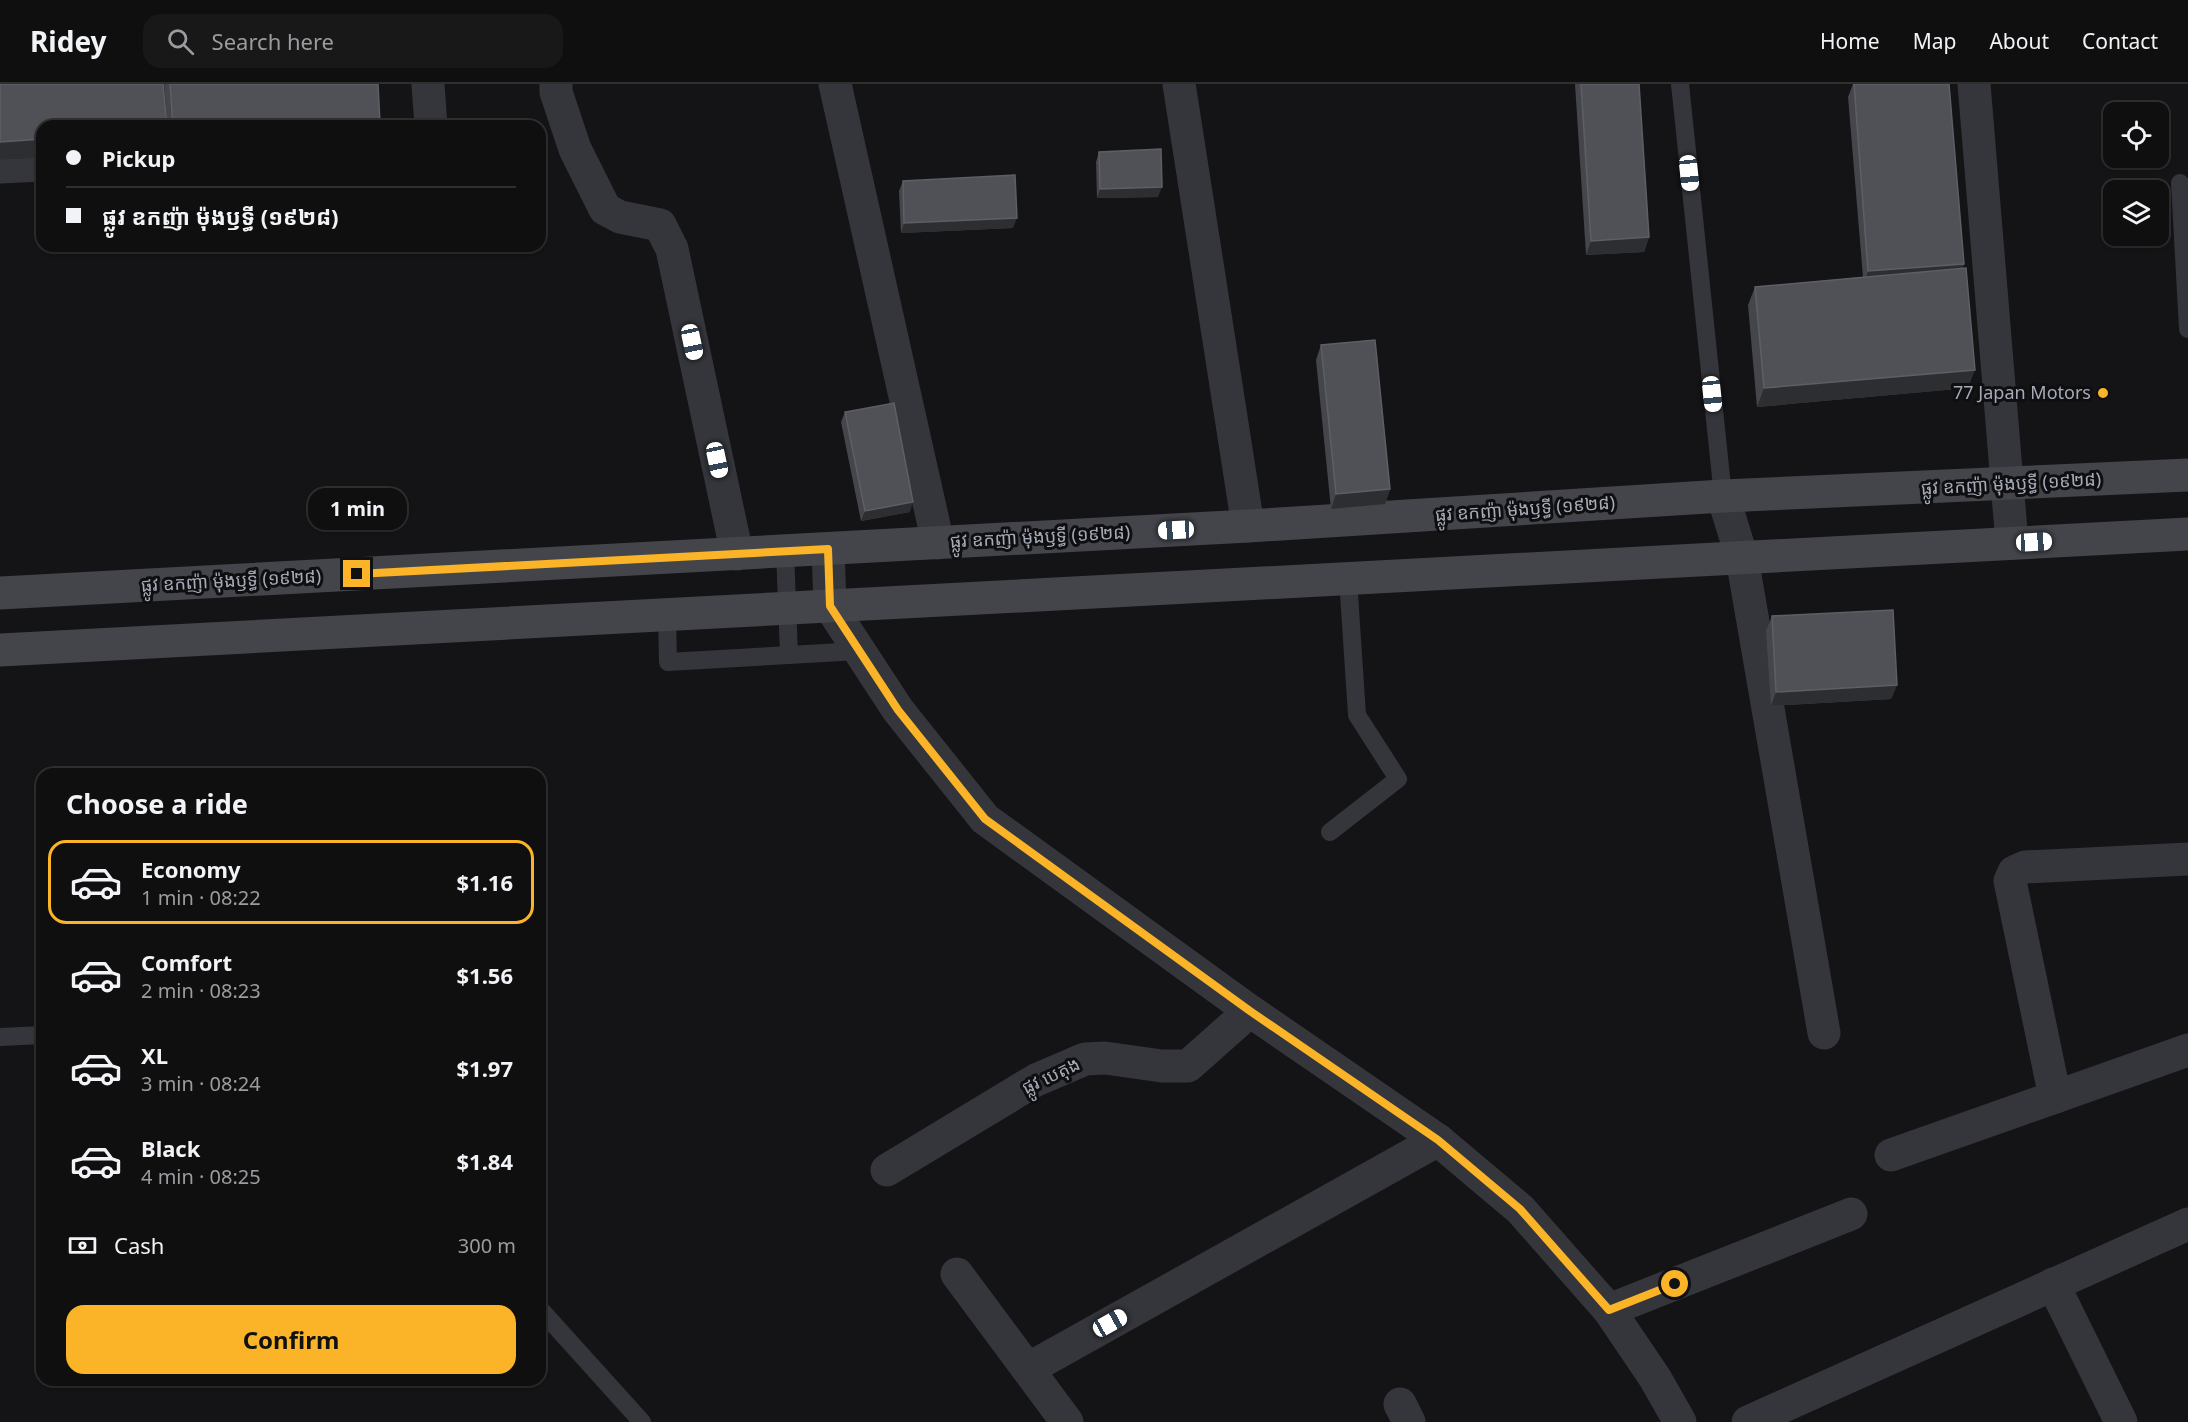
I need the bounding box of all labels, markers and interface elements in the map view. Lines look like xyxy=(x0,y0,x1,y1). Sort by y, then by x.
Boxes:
search box xyxy=(143,14,563,68)
text: Ridey xyxy=(30,22,107,60)
icon: search xyxy=(164,25,197,58)
text: Search here xyxy=(212,26,334,56)
text: Home xyxy=(1820,27,1880,55)
text: Map xyxy=(1913,27,1956,55)
text: About xyxy=(1989,27,2049,55)
text: Contact xyxy=(2082,27,2158,55)
map controls xyxy=(2103,102,2169,246)
button: locate xyxy=(2103,102,2169,168)
text: Pickup xyxy=(102,143,175,173)
car xyxy=(1678,154,1700,192)
button: layers xyxy=(2103,180,2169,246)
text: ផ្លូវ ឧកញ៉ា ម៉ុងឫទ្ធី (១៩២៨) xyxy=(102,201,338,231)
car xyxy=(679,323,705,361)
car xyxy=(1701,375,1723,413)
place label: 77 Japan Motors xyxy=(1953,380,2091,404)
marker: 77 Japan Motors xyxy=(2096,386,2110,400)
car xyxy=(704,441,730,479)
street label: ផ្លូវ ឧកញ៉ា ម៉ុងឫទ្ធី (១៩២៨) xyxy=(1920,466,2102,505)
callout: 1 min xyxy=(308,487,406,529)
street label: ផ្លូវ ឧកញ៉ា ម៉ុងឫទ្ធី (១៩២៨) xyxy=(1434,490,1616,532)
text: 1 min xyxy=(330,495,385,522)
street label: ផ្លូវ ឧកញ៉ា ម៉ុងឫទ្ធី (១៩២៨) xyxy=(949,519,1131,558)
car xyxy=(1158,520,1194,540)
car xyxy=(2016,532,2052,552)
route end xyxy=(343,560,370,587)
street label: ផ្លូវ ឧកញ៉ា ម៉ុងឫទ្ធី (១៩២៨) xyxy=(140,563,322,602)
text: Choose a ride xyxy=(66,785,248,822)
text: Economy xyxy=(141,854,240,884)
icon: car xyxy=(69,855,123,909)
text: $1.16 xyxy=(456,867,513,897)
text: 1 min · 08:22 xyxy=(141,884,261,911)
text: Comfort xyxy=(141,947,232,977)
icon: car xyxy=(69,948,123,1002)
text: $1.56 xyxy=(456,960,513,990)
text: 2 min · 08:23 xyxy=(141,977,261,1004)
text: XL xyxy=(141,1040,168,1070)
icon: car xyxy=(69,1041,123,1095)
street label: ផ្លូវ បេតុង xyxy=(1018,1051,1086,1104)
text: $1.97 xyxy=(456,1053,513,1083)
text: 3 min · 08:24 xyxy=(141,1070,261,1097)
text: Black xyxy=(141,1133,200,1163)
icon: car xyxy=(69,1134,123,1188)
text: $1.84 xyxy=(456,1146,513,1176)
text: 4 min · 08:25 xyxy=(141,1163,261,1190)
icon: cash xyxy=(66,1229,99,1262)
text: Cash xyxy=(114,1230,164,1260)
text: 300 m xyxy=(458,1232,516,1259)
route start xyxy=(1661,1270,1688,1297)
button: Confirm xyxy=(66,1305,516,1374)
car xyxy=(1090,1306,1130,1340)

